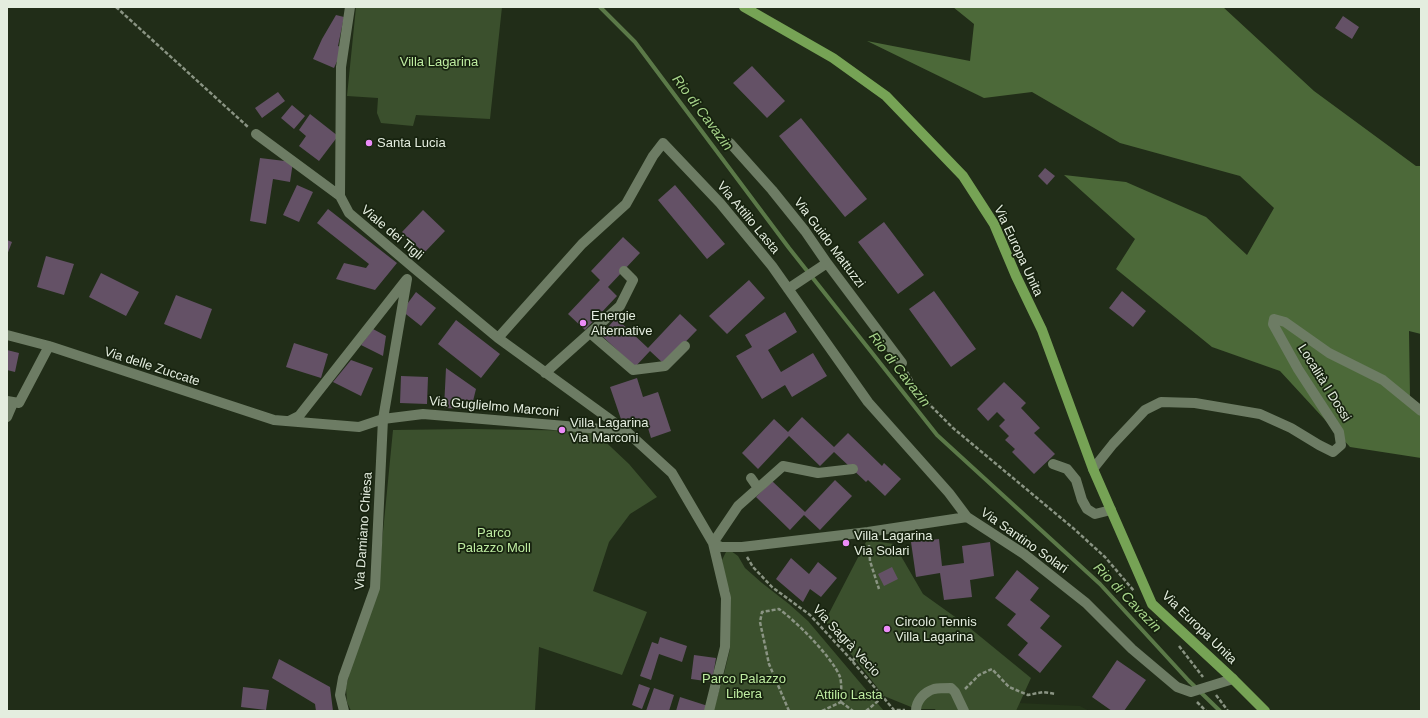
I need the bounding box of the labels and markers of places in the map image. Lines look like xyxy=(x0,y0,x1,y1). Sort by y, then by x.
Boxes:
place label: Santa Lucia xyxy=(377,135,446,151)
marker: Santa Lucia xyxy=(364,138,374,148)
place label: Energie Alternative xyxy=(591,308,652,339)
marker: Energie Alternative xyxy=(578,318,588,328)
place label: Villa Lagarina Via Marconi xyxy=(570,415,649,446)
marker: Villa Lagarina Via Marconi xyxy=(557,425,567,435)
place label: Villa Lagarina Via Solari xyxy=(854,528,933,559)
marker: Villa Lagarina Via Solari xyxy=(841,538,851,548)
place label: Circolo Tennis Villa Lagarina xyxy=(895,614,977,645)
marker: Circolo Tennis Villa Lagarina xyxy=(882,624,892,634)

